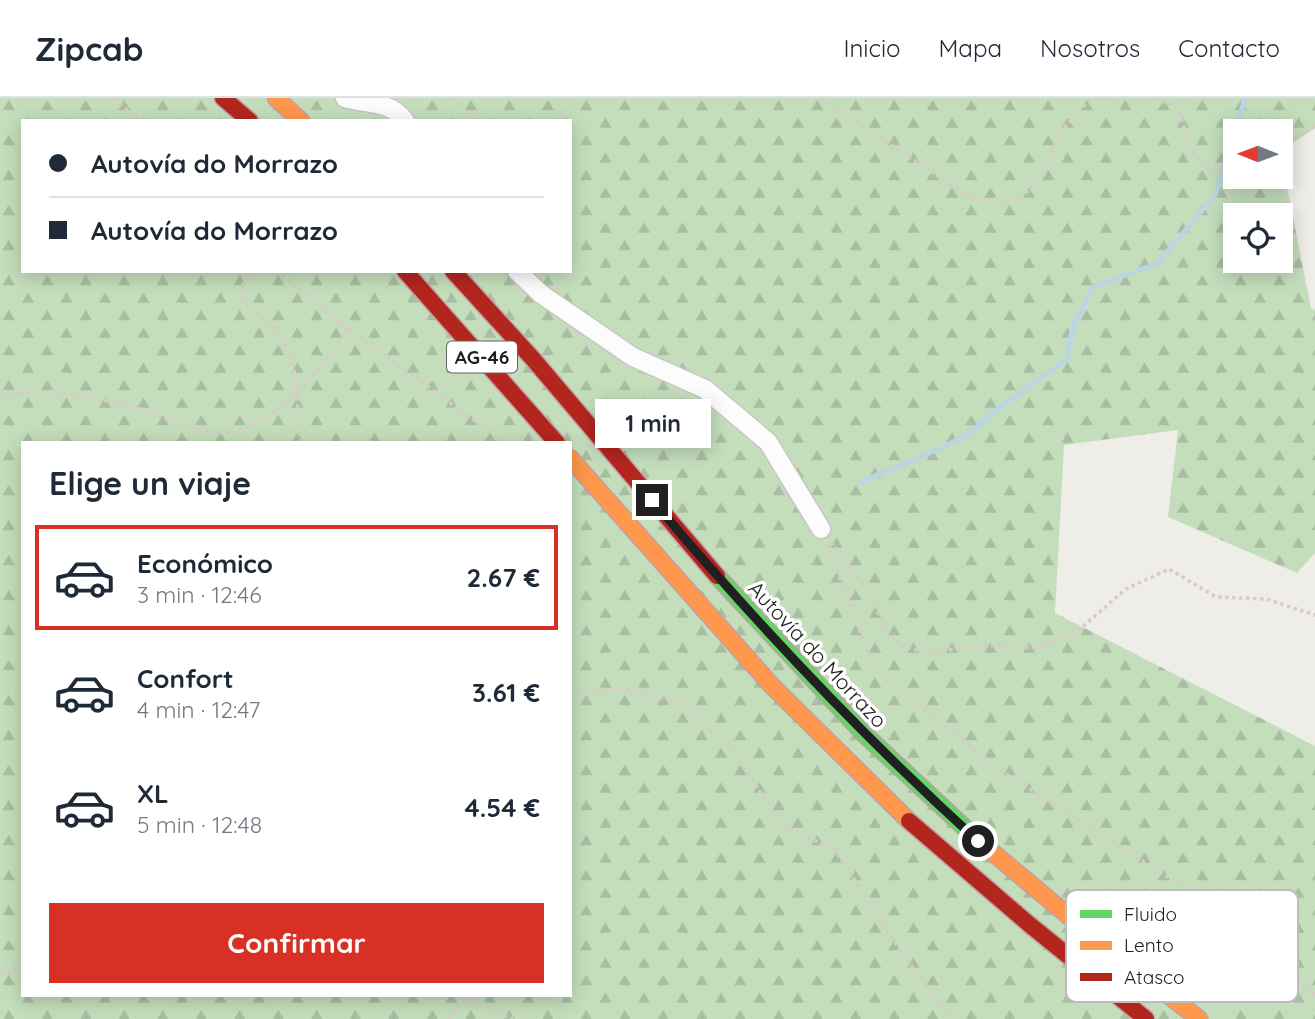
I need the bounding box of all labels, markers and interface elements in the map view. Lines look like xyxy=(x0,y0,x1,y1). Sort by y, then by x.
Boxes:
text: Zipcab xyxy=(35,28,144,69)
text: Inicio xyxy=(843,33,901,63)
text: Mapa xyxy=(939,33,1002,63)
text: Nosotros xyxy=(1040,33,1140,63)
text: Contacto xyxy=(1178,33,1280,63)
north arrow xyxy=(1223,119,1293,189)
map controls xyxy=(1223,119,1293,273)
text: Autovía do Morrazo xyxy=(91,147,338,180)
button: locate xyxy=(1223,203,1293,273)
text: Autovía do Morrazo xyxy=(91,214,338,247)
road number: AG-46 xyxy=(447,342,517,372)
callout: 1 min xyxy=(594,398,710,448)
text: 1 min xyxy=(625,409,681,438)
text: Elige un viaje xyxy=(49,463,251,503)
route end xyxy=(636,484,668,516)
icon: car xyxy=(53,546,116,609)
text: Económico xyxy=(137,547,273,580)
text: 2.67 € xyxy=(466,561,540,594)
street label: Autovía do Morrazo xyxy=(743,575,893,733)
text: 3 min · 12:46 xyxy=(137,580,262,609)
icon: car xyxy=(53,661,116,724)
text: Confort xyxy=(137,662,234,695)
text: 3.61 € xyxy=(472,676,540,709)
text: 4 min · 12:47 xyxy=(137,695,260,724)
icon: car xyxy=(53,776,116,839)
text: XL xyxy=(137,777,169,810)
text: 4.54 € xyxy=(464,791,540,824)
text: 5 min · 12:48 xyxy=(137,810,262,839)
route start xyxy=(962,825,994,857)
legend xyxy=(1066,890,1298,1002)
text: Fluido xyxy=(1124,902,1177,926)
button: Confirmar xyxy=(49,903,544,983)
text: Lento xyxy=(1124,933,1174,957)
text: Atasco xyxy=(1124,965,1184,989)

